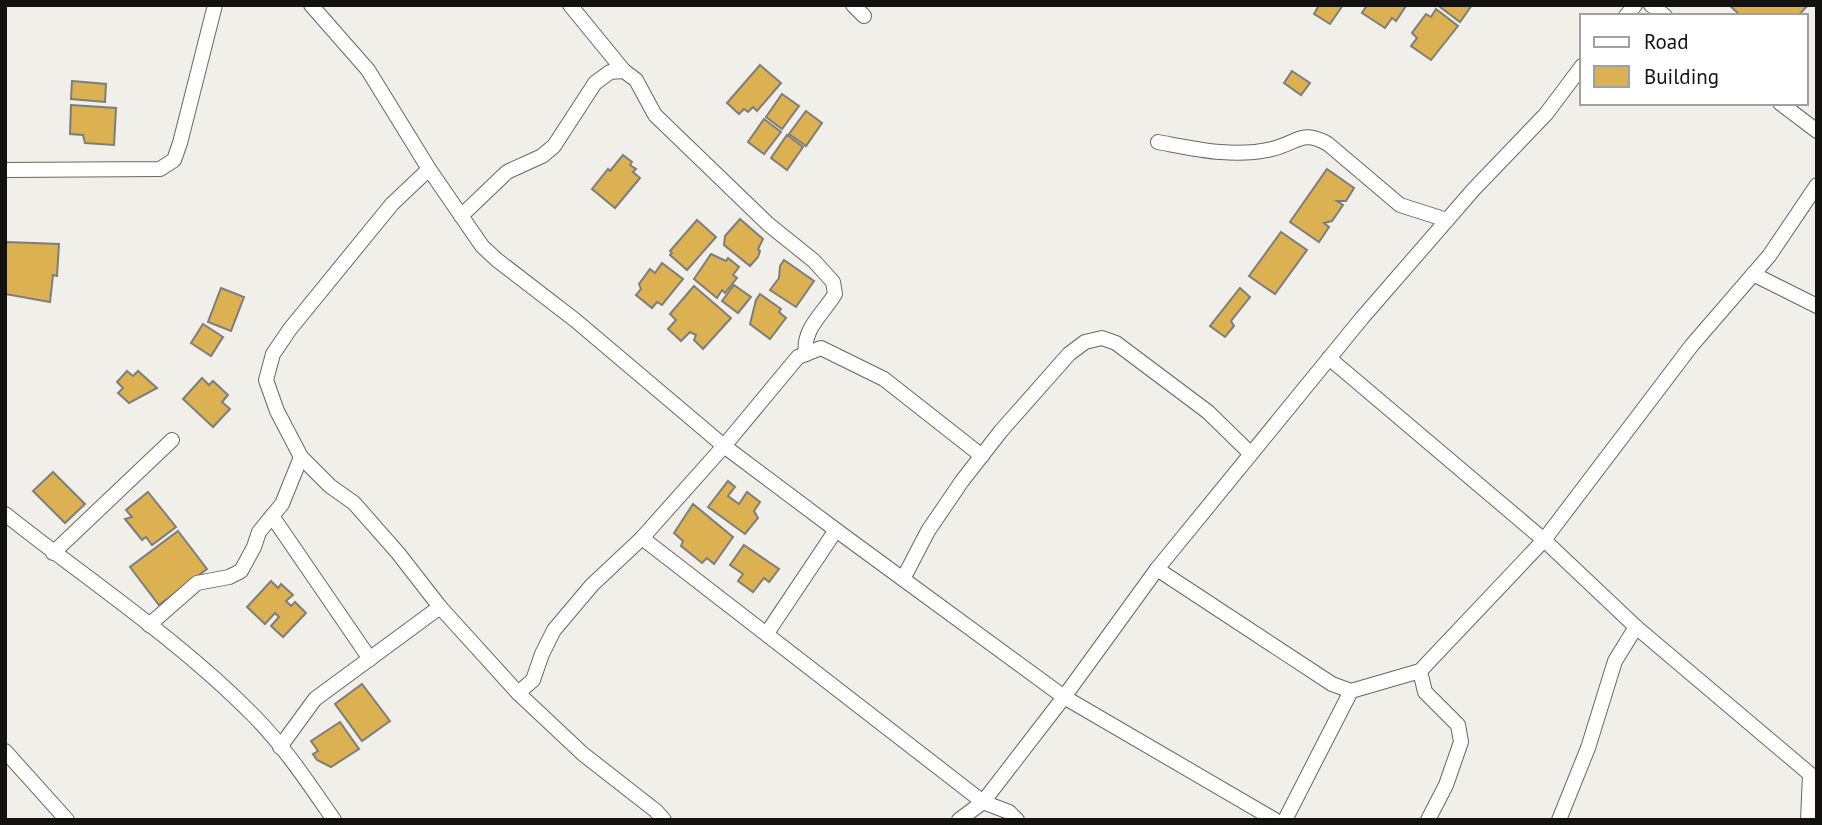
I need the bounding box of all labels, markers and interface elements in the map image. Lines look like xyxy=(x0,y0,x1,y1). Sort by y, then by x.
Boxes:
legend xyxy=(1580,14,1808,105)
text: Road xyxy=(1644,28,1688,55)
text: Building xyxy=(1644,63,1719,90)

